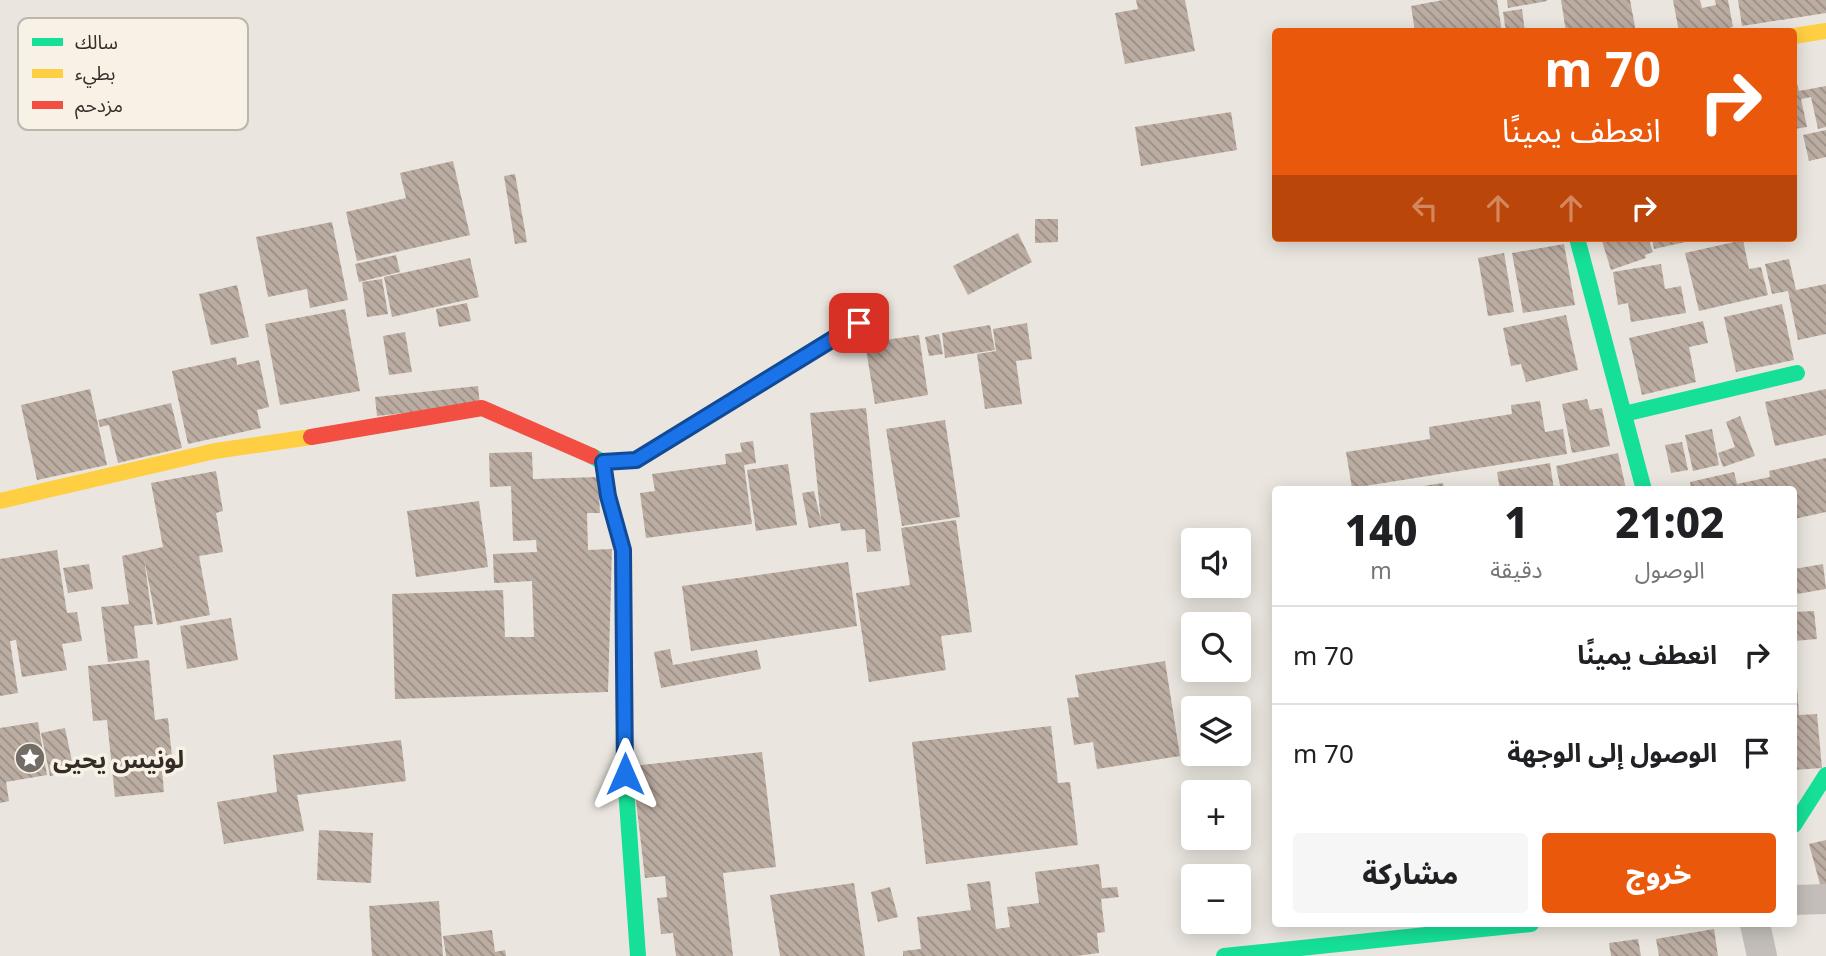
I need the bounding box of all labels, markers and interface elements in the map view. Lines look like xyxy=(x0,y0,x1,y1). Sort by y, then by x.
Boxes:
legend xyxy=(18,18,248,130)
text: سالك xyxy=(75,29,118,55)
text: 70 m xyxy=(1544,35,1661,101)
icon: right xyxy=(1685,56,1776,147)
text: بطيء xyxy=(75,60,115,88)
text: مزدحم xyxy=(75,92,123,120)
text: انعطف يمينًا xyxy=(1502,108,1661,151)
icon: left xyxy=(1406,189,1444,227)
icon: ahead xyxy=(1479,189,1517,227)
icon: ahead xyxy=(1552,189,1590,227)
icon: right xyxy=(1625,189,1663,227)
pin xyxy=(829,293,889,353)
icon: arrive xyxy=(840,304,878,342)
text: 1 xyxy=(1504,493,1529,550)
text: 21:02 xyxy=(1615,493,1724,550)
text: 140 xyxy=(1345,501,1418,558)
map controls xyxy=(1181,528,1251,934)
button: sound xyxy=(1181,528,1251,598)
text: دقيقة xyxy=(1490,553,1543,585)
text: الوصول xyxy=(1635,553,1705,585)
text: m xyxy=(1370,554,1392,586)
button: search xyxy=(1181,612,1251,682)
text: انعطف يمينًا xyxy=(1577,636,1717,672)
icon: right xyxy=(1738,636,1776,674)
text: 70 m xyxy=(1293,637,1354,673)
button: layers xyxy=(1181,696,1251,766)
text: الوصول إلى الوجهة xyxy=(1507,734,1717,770)
icon: arrive xyxy=(1738,734,1776,772)
text: 70 m xyxy=(1293,735,1354,771)
position arrow xyxy=(588,737,662,811)
place icon: لونيس يحيى xyxy=(13,741,47,775)
place label: لونيس يحيى xyxy=(53,742,184,775)
button: + xyxy=(1181,780,1251,850)
button: مشاركة xyxy=(1293,833,1528,913)
button: خروج xyxy=(1542,833,1776,913)
button: − xyxy=(1181,864,1251,934)

